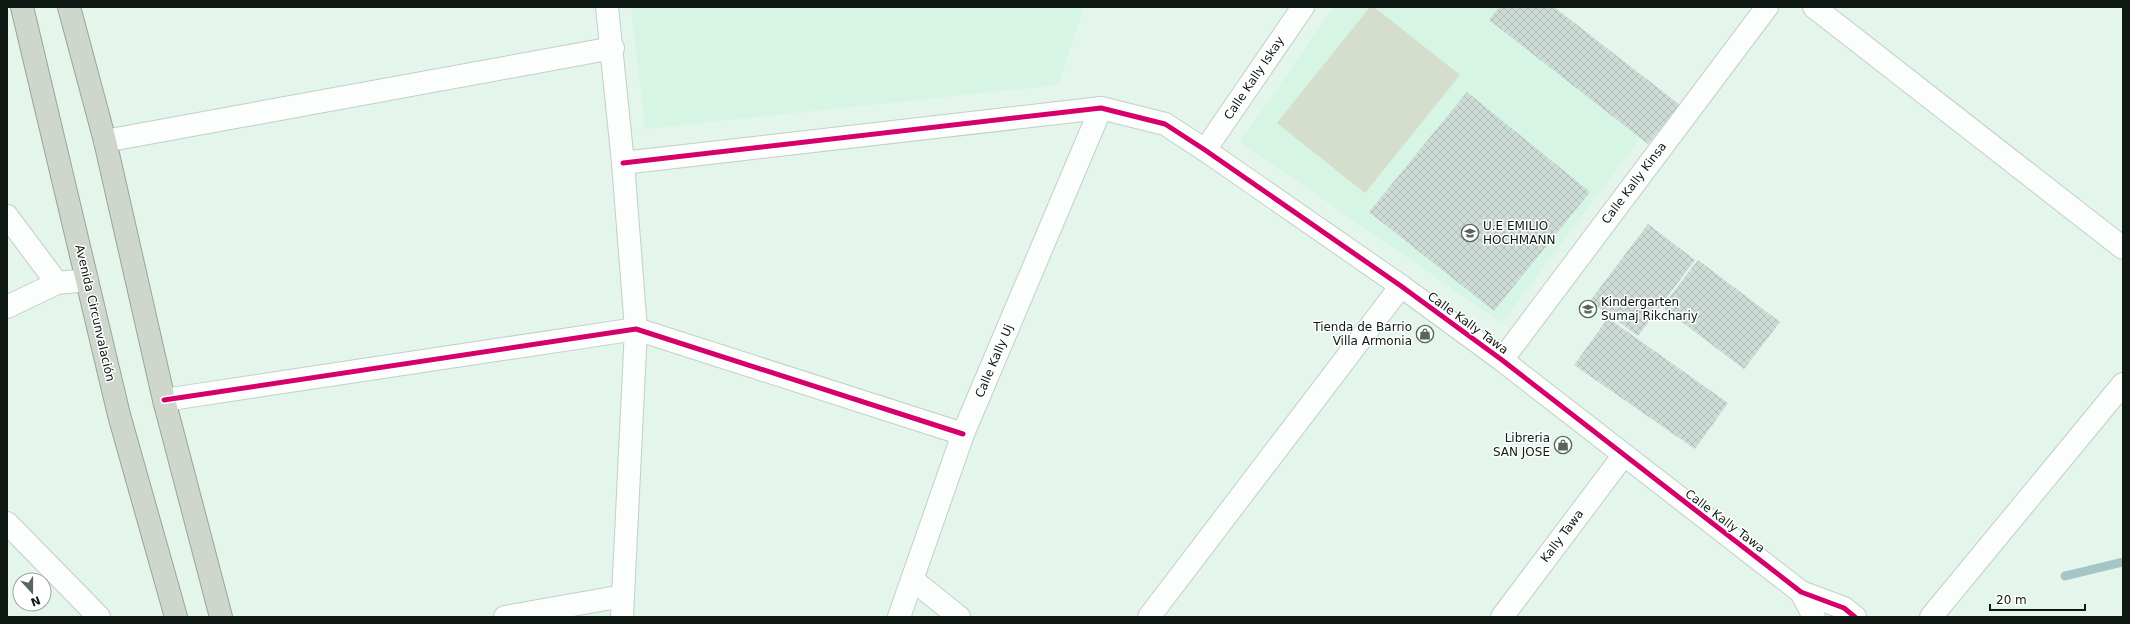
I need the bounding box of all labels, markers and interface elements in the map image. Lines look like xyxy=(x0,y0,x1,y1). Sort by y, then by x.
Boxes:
street label: Calle Kally Iskay xyxy=(1221,34,1287,122)
street label: Calle Kally Kinsa xyxy=(1599,139,1669,227)
place label: U.E EMILIO HOCHMANN xyxy=(1483,219,1555,247)
school or university icon: U.E EMILIO HOCHMANN xyxy=(1460,223,1480,243)
street label: Avenida Circunvalación xyxy=(72,243,118,383)
street label: Calle Kally Tawa xyxy=(1425,289,1511,357)
place label: Kindergarten Sumaj Rikchariy xyxy=(1601,295,1698,323)
school or university icon: Kindergarten Sumaj Rikchariy xyxy=(1578,299,1598,319)
place label: Tienda de Barrio Villa Armonia xyxy=(1312,320,1412,348)
street label: Calle Kally Uj xyxy=(972,322,1016,400)
shop icon: Tienda de Barrio Villa Armonia xyxy=(1415,324,1435,344)
place label: Libreria SAN JOSE xyxy=(1493,431,1550,459)
shop icon: Libreria SAN JOSE xyxy=(1553,435,1573,455)
street label: Calle Kally Tawa xyxy=(1682,487,1768,555)
street label: Kally Tawa xyxy=(1538,507,1586,565)
north arrow xyxy=(12,572,52,612)
scale bar xyxy=(1990,586,2085,612)
text: N xyxy=(29,593,42,609)
text: 20 m xyxy=(1996,593,2027,607)

